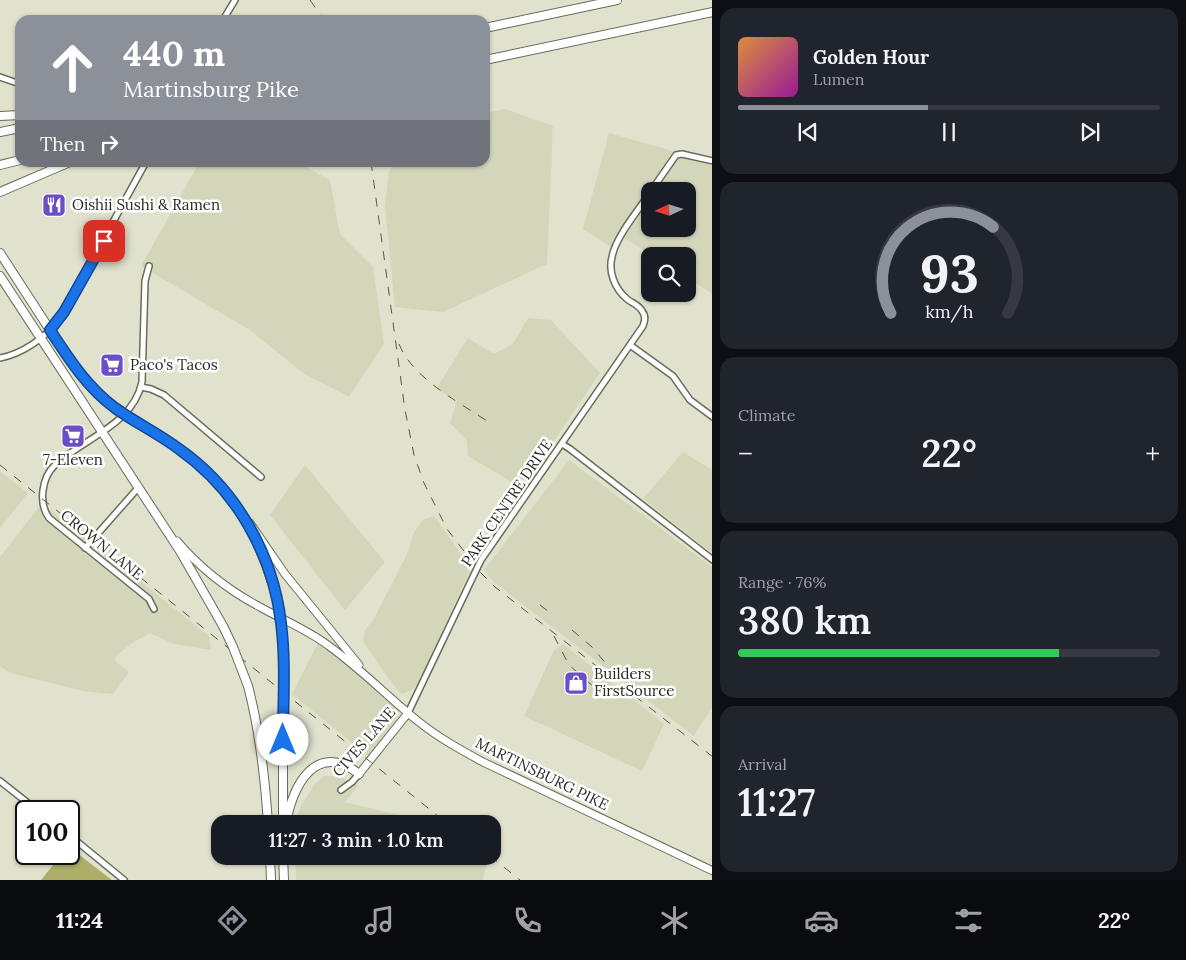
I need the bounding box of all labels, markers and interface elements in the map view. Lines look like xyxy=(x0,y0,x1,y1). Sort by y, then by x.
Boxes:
text: 440 m xyxy=(123,31,225,76)
icon: ahead xyxy=(40,35,105,100)
text: Golden Hour xyxy=(813,45,929,69)
text: Lumen xyxy=(813,69,865,89)
text: Martinsburg Pike xyxy=(123,75,299,103)
icon: previous xyxy=(794,118,822,146)
icon: pause xyxy=(935,118,963,146)
icon: next xyxy=(1076,118,1104,146)
icon: right xyxy=(95,130,123,158)
text: Then xyxy=(40,132,85,156)
north arrow xyxy=(641,182,696,238)
map controls xyxy=(641,182,696,302)
restaurant icon: Oishii Sushi & Ramen xyxy=(41,192,67,218)
place label: Oishii Sushi & Ramen xyxy=(72,195,220,214)
pin xyxy=(83,220,125,262)
icon: arrive xyxy=(90,227,118,255)
text: 93 xyxy=(919,240,979,306)
button: search xyxy=(641,247,696,302)
text: km/h xyxy=(925,300,973,323)
supermarket icon: Paco's Tacos xyxy=(99,352,125,378)
place label: Paco's Tacos xyxy=(130,355,218,374)
text: Climate xyxy=(738,405,795,425)
supermarket icon: 7-Eleven xyxy=(60,423,86,449)
text: 22° xyxy=(921,429,977,477)
street label: PARK CENTRE DRIVE xyxy=(457,435,556,570)
text: − xyxy=(738,436,753,472)
text: + xyxy=(1145,436,1160,472)
place label: 7-Eleven xyxy=(43,450,103,469)
street label: CROWN LANE xyxy=(57,505,148,584)
text: Range · 76% xyxy=(738,572,826,592)
text: 380 km xyxy=(738,596,871,644)
place label: Builders FirstSource xyxy=(594,664,674,700)
shop icon: Builders FirstSource xyxy=(563,670,589,696)
street label: CIVES LANE xyxy=(328,703,399,780)
position arrow xyxy=(256,713,308,765)
street label: MARTINSBURG PIKE xyxy=(472,733,612,814)
text: Arrival xyxy=(738,754,787,774)
text: 11:27 xyxy=(738,778,815,826)
speed limit sign: 100 xyxy=(15,800,80,865)
text: 11:27 · 3 min · 1.0 km xyxy=(268,828,444,852)
icon: directions xyxy=(215,903,250,938)
icon: music xyxy=(362,903,397,938)
icon: phone xyxy=(510,903,545,938)
icon: climate xyxy=(657,903,692,938)
icon: car xyxy=(804,903,839,938)
icon: filters xyxy=(951,903,986,938)
text: 11:24 xyxy=(56,906,103,934)
text: 22° xyxy=(1098,906,1130,934)

